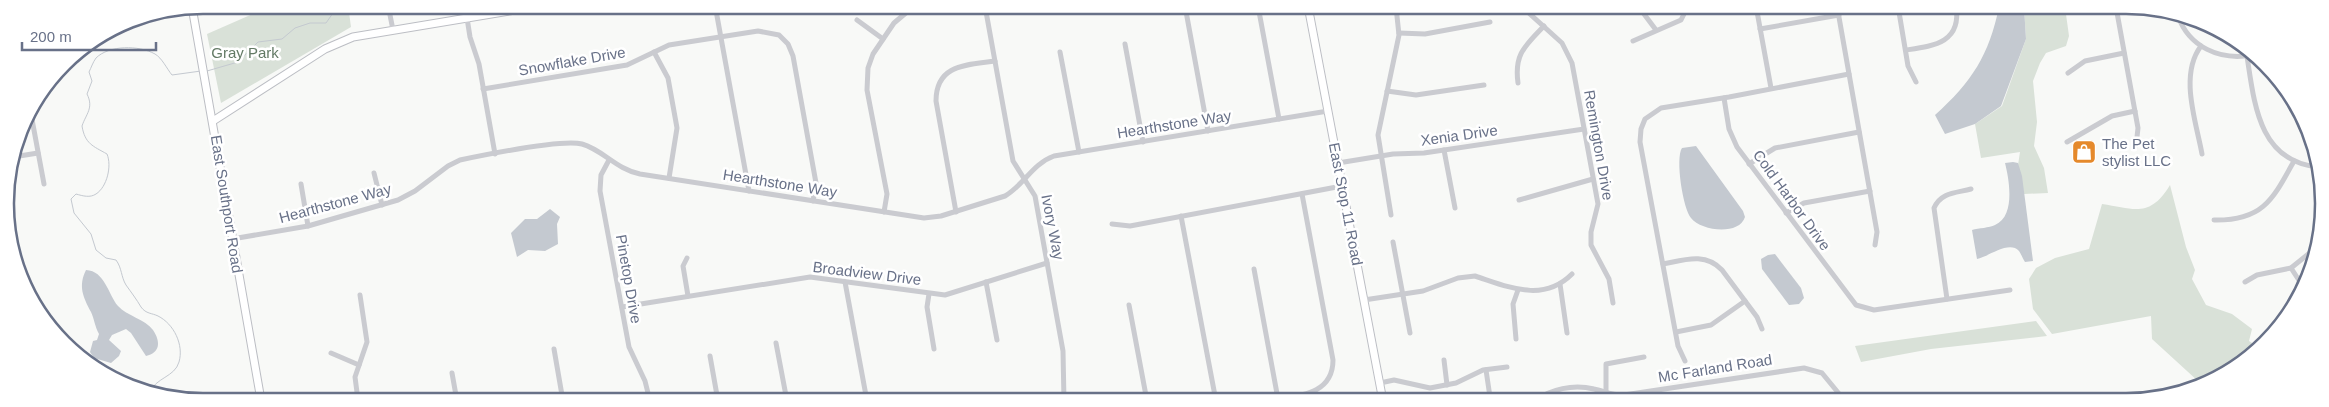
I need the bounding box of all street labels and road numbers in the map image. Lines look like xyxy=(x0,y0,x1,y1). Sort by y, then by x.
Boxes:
street label: Snowflake Drive xyxy=(517,43,627,79)
street label: Remington Drive xyxy=(1581,89,1617,201)
street label: Hearthstone Way xyxy=(1116,107,1233,141)
street label: Xenia Drive xyxy=(1419,121,1499,149)
street label: East Southport Road xyxy=(208,134,246,274)
street label: East Stop 11 Road xyxy=(1326,141,1366,267)
street label: Cold Harbor Drive xyxy=(1750,146,1834,254)
street label: Hearthstone Way xyxy=(722,166,839,200)
street label: Hearthstone Way xyxy=(277,180,393,226)
street label: Ivory Way xyxy=(1038,193,1068,262)
street label: Pinetop Drive xyxy=(613,233,645,325)
street label: Broadview Drive xyxy=(812,258,922,288)
street label: Mc Farland Road xyxy=(1657,351,1773,385)

